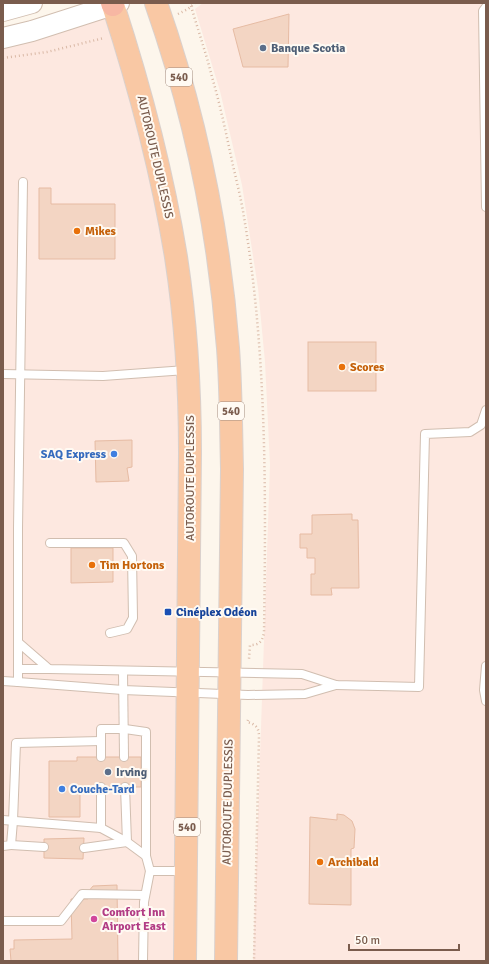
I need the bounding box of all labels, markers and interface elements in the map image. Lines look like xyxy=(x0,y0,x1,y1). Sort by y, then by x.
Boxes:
place label: Banque Scotia xyxy=(271,41,346,56)
marker: Banque Scotia xyxy=(258,43,268,53)
road number: 540 xyxy=(166,68,192,86)
street label: AUTOROUTE DUPLESSIS xyxy=(134,94,177,220)
place label: Mikes xyxy=(85,224,117,239)
marker: Mikes xyxy=(72,226,82,236)
place label: Scores xyxy=(350,360,385,375)
marker: Scores xyxy=(337,362,347,372)
road number: 540 xyxy=(218,402,244,420)
street label: AUTOROUTE DUPLESSIS xyxy=(183,415,198,541)
place label: SAQ Express xyxy=(41,447,107,462)
marker: SAQ Express xyxy=(109,449,119,459)
place label: Tim Hortons xyxy=(100,558,165,573)
marker: Tim Hortons xyxy=(87,560,97,570)
place label: Cinéplex Odéon xyxy=(176,605,258,620)
marker: Cinéplex Odéon xyxy=(163,607,173,617)
street label: AUTOROUTE DUPLESSIS xyxy=(219,739,237,865)
place label: Irving xyxy=(116,765,148,780)
marker: Irving xyxy=(103,767,113,777)
place label: Couche-Tard xyxy=(70,782,135,797)
marker: Couche-Tard xyxy=(57,784,67,794)
road number: 540 xyxy=(174,818,200,836)
place label: Archibald xyxy=(328,855,379,870)
marker: Archibald xyxy=(315,857,325,867)
place label: Comfort Inn Airport East xyxy=(102,905,166,934)
marker: Comfort Inn Airport East xyxy=(89,914,99,924)
scale bar xyxy=(349,926,459,952)
text: 50 m xyxy=(355,933,380,948)

